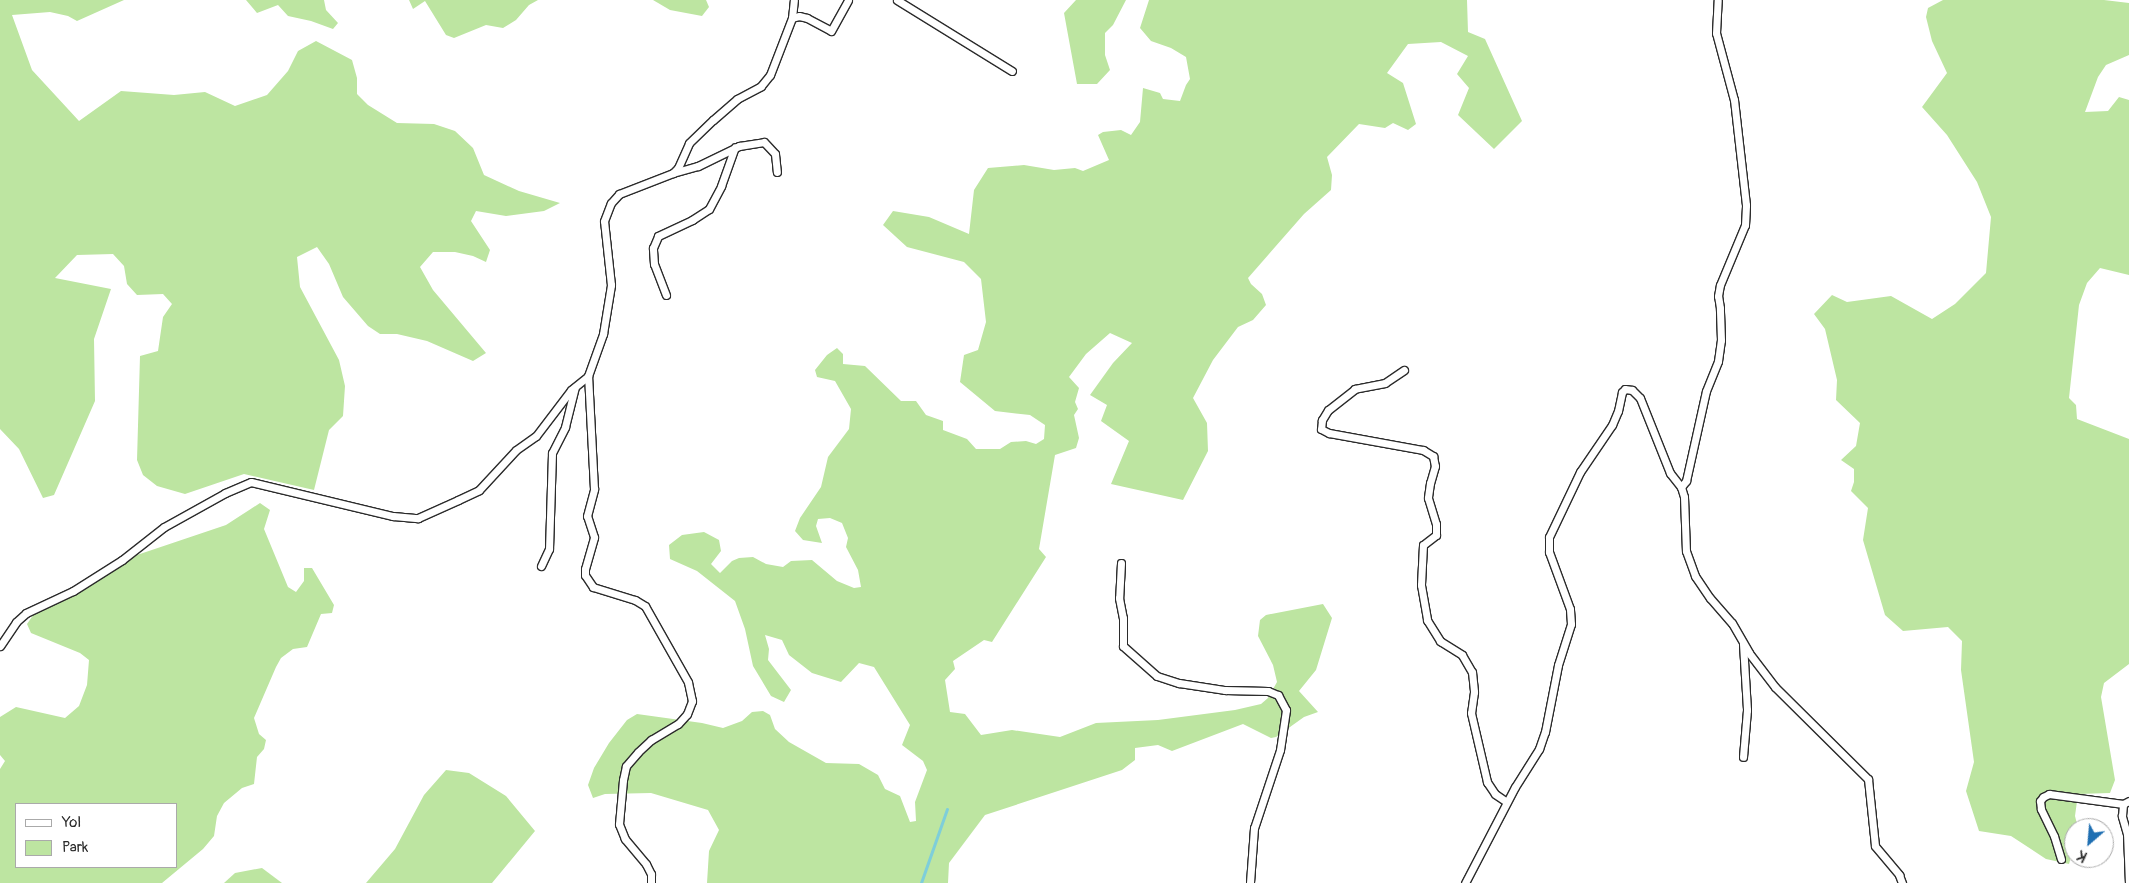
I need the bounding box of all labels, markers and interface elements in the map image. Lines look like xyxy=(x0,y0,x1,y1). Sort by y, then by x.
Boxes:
legend xyxy=(15,803,178,868)
text: Yol xyxy=(62,813,81,832)
north arrow xyxy=(2064,818,2114,868)
text: Park xyxy=(62,838,88,857)
text: K xyxy=(2075,846,2090,865)

